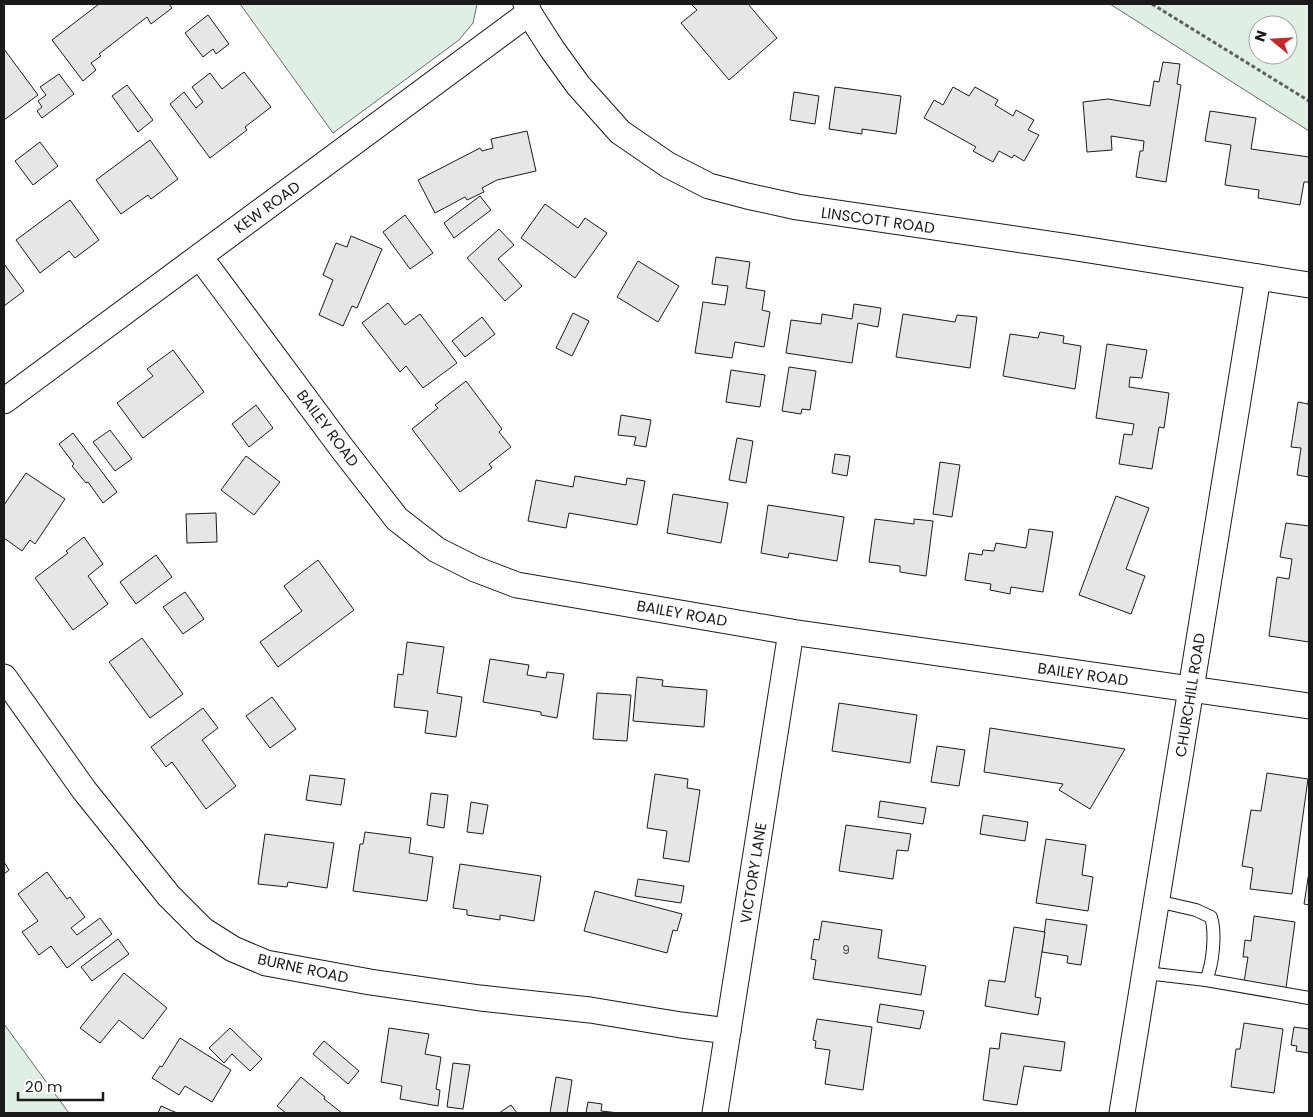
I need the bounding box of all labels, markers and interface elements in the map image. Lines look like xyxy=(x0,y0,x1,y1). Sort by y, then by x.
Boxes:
north arrow xyxy=(1248,15,1298,65)
text: N xyxy=(1249,28,1272,44)
street label: KEW ROAD xyxy=(230,176,304,238)
street label: LINSCOTT ROAD xyxy=(820,202,936,238)
street label: BAILEY ROAD xyxy=(292,385,364,471)
street label: BAILEY ROAD xyxy=(635,595,729,631)
street label: CHURCHILL ROAD xyxy=(1170,631,1210,759)
street label: BAILEY ROAD xyxy=(1036,657,1130,691)
street label: VICTORY LANE xyxy=(735,821,771,925)
house number: 9 xyxy=(842,941,850,958)
street label: BURNE ROAD xyxy=(256,948,350,988)
scale bar xyxy=(18,1070,102,1102)
text: 20 m xyxy=(25,1076,63,1097)

